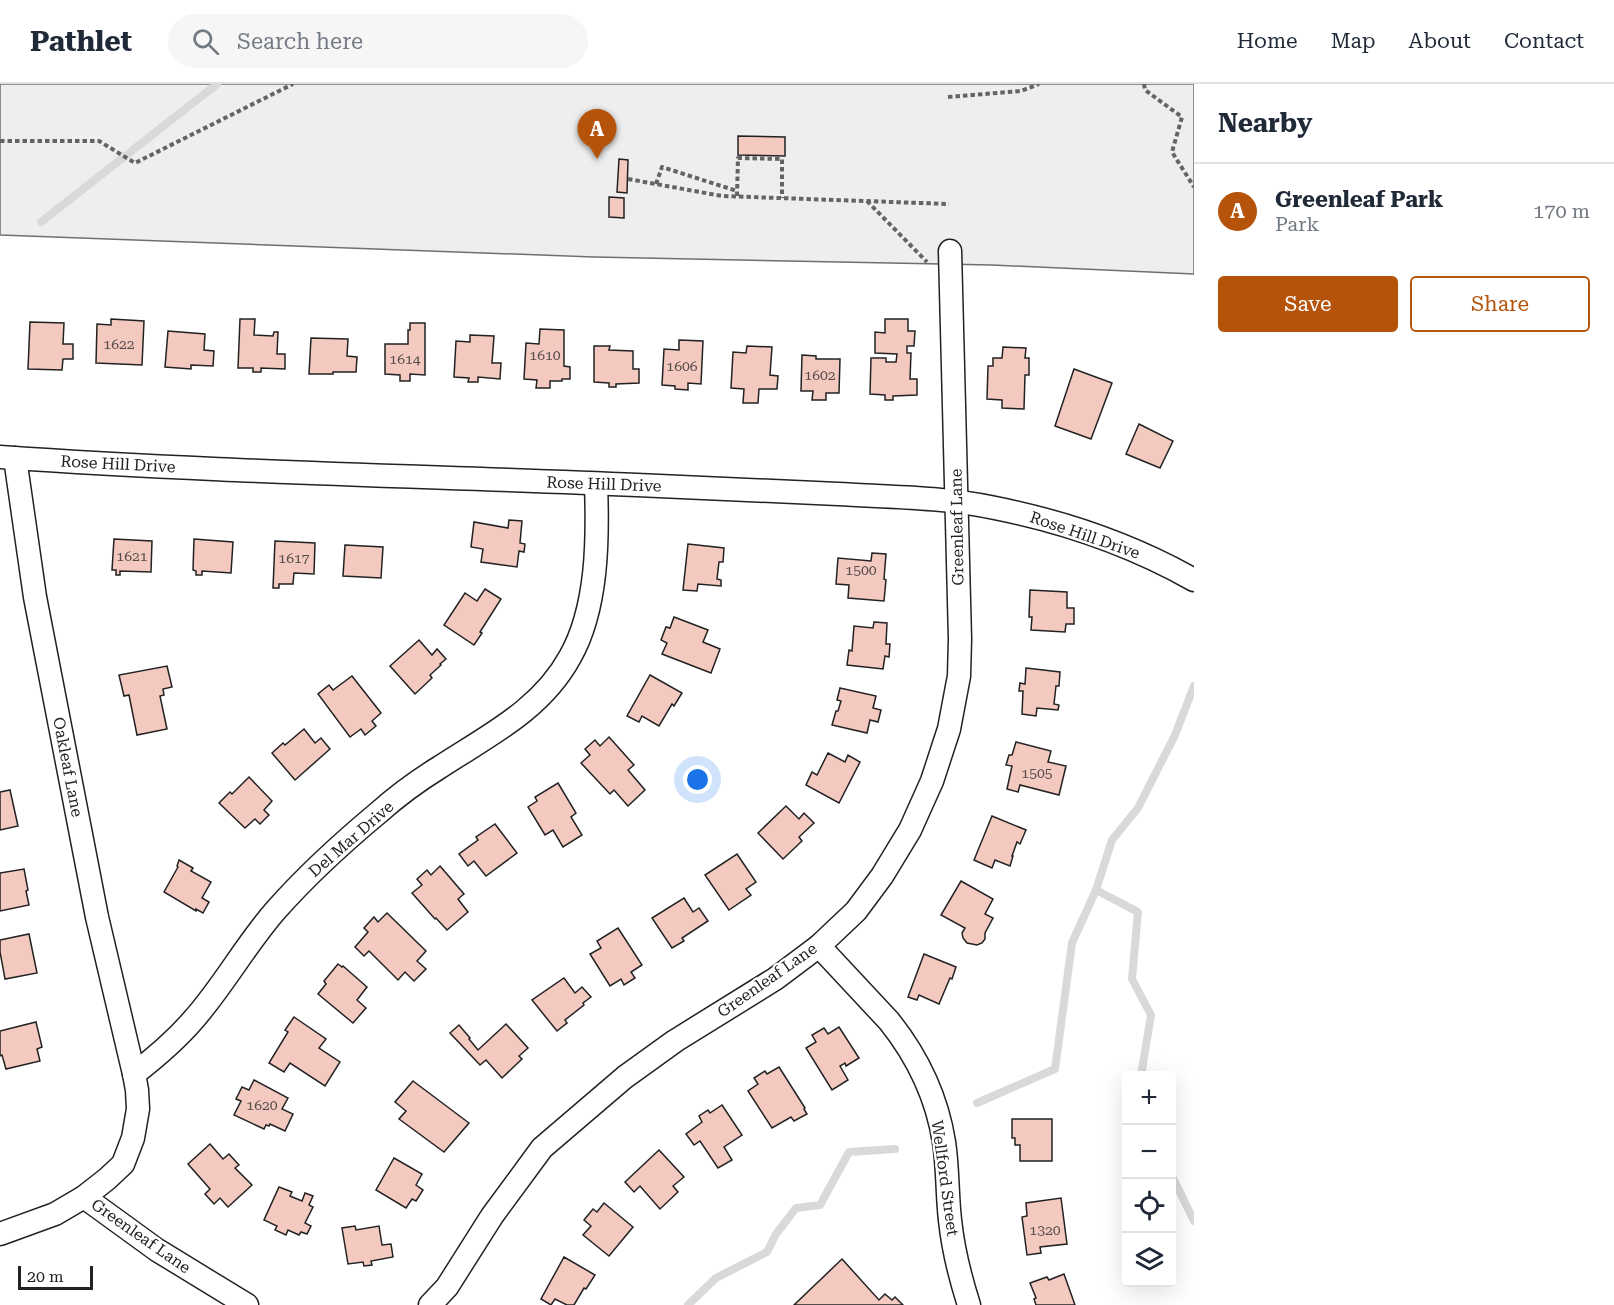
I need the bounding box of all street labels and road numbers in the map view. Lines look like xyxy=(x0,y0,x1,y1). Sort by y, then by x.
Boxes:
street label: Rose Hill Drive xyxy=(60,451,176,477)
street label: Greenleaf Lane xyxy=(946,468,968,586)
street label: Rose Hill Drive xyxy=(546,472,662,496)
street label: Rose Hill Drive xyxy=(1027,507,1143,563)
street label: Oakleaf Lane xyxy=(49,715,87,819)
street label: Del Mar Drive xyxy=(305,797,397,881)
street label: Greenleaf Lane xyxy=(714,939,821,1021)
street label: Wellford Street xyxy=(927,1119,963,1237)
street label: Greenleaf Lane xyxy=(88,1195,195,1277)

